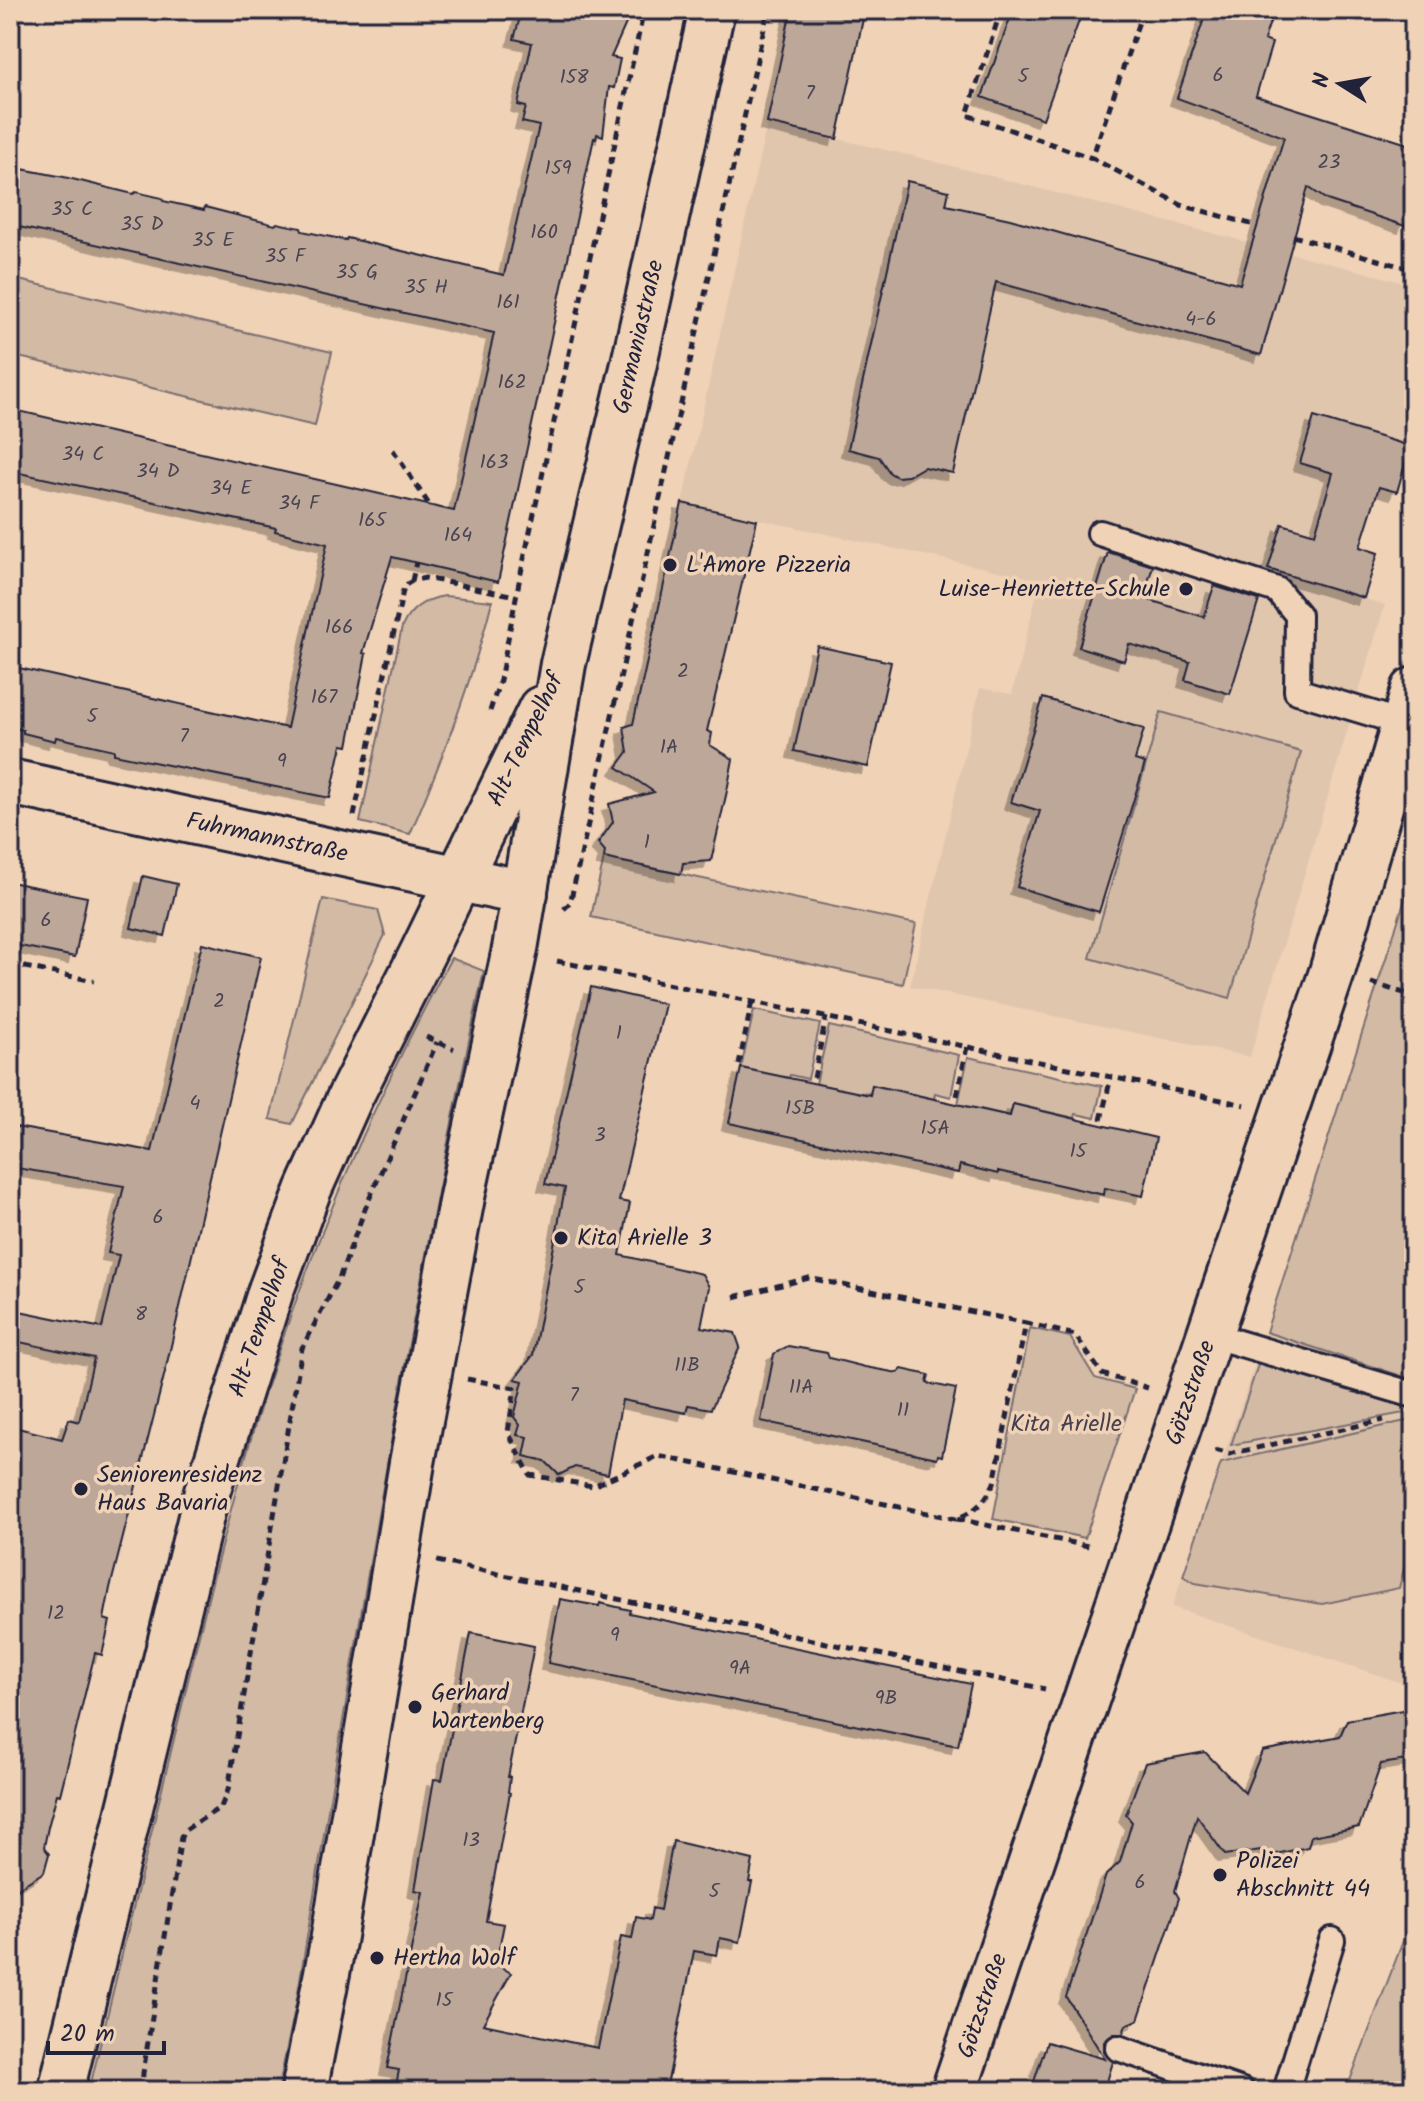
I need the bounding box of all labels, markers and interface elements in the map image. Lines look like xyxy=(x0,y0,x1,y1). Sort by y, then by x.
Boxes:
north arrow xyxy=(1300,44,1380,124)
house number: 6 xyxy=(1212,60,1224,92)
house number: 5 xyxy=(1018,61,1030,93)
house number: 158 xyxy=(559,62,589,94)
text: N xyxy=(1304,70,1341,91)
house number: 7 xyxy=(805,78,815,110)
house number: 23 xyxy=(1317,147,1341,179)
house number: 159 xyxy=(545,153,572,185)
house number: 35 C xyxy=(51,194,93,226)
house number: 35 D xyxy=(120,209,164,241)
house number: 160 xyxy=(530,217,558,249)
house number: 35 E xyxy=(192,225,235,257)
house number: 35 F xyxy=(265,241,307,273)
street label: Germaniastraße xyxy=(602,256,676,418)
house number: 35 G xyxy=(336,257,378,289)
house number: 35 H xyxy=(404,272,448,304)
house number: 161 xyxy=(496,287,520,319)
house number: 4-6 xyxy=(1185,304,1217,336)
house number: 162 xyxy=(497,367,527,399)
house number: 34 C xyxy=(62,439,104,471)
house number: 163 xyxy=(480,447,508,479)
house number: 34 D xyxy=(136,456,180,488)
house number: 34 E xyxy=(210,473,253,505)
house number: 34 F xyxy=(279,488,321,520)
house number: 165 xyxy=(358,505,387,537)
house number: 164 xyxy=(444,520,472,552)
place label: L'Amore Pizzeria xyxy=(686,546,851,585)
marker: L'Amore Pizzeria xyxy=(661,556,679,574)
place label: Luise-Henriette-Schule xyxy=(939,570,1170,609)
marker: Luise-Henriette-Schule xyxy=(1177,580,1195,598)
house number: 166 xyxy=(325,612,353,644)
house number: 2 xyxy=(677,656,689,688)
street label: Alt-Tempelhof xyxy=(477,664,576,813)
house number: 167 xyxy=(311,682,338,714)
house number: 5 xyxy=(87,701,99,733)
house number: 7 xyxy=(179,721,189,753)
house number: 1A xyxy=(660,732,678,764)
house number: 9 xyxy=(277,746,287,778)
street label: Fuhrmannstraße xyxy=(183,802,352,874)
house number: 1 xyxy=(644,827,650,859)
house number: 6 xyxy=(40,905,52,937)
house number: 2 xyxy=(213,986,225,1018)
house number: 1 xyxy=(616,1018,622,1050)
house number: 4 xyxy=(189,1088,201,1120)
house number: 15B xyxy=(785,1093,815,1125)
house number: 15A xyxy=(920,1113,950,1145)
house number: 3 xyxy=(594,1120,606,1152)
house number: 15 xyxy=(1069,1136,1088,1168)
house number: 6 xyxy=(152,1202,164,1234)
place label: Kita Arielle 3 xyxy=(577,1219,712,1258)
marker: Kita Arielle 3 xyxy=(552,1229,570,1247)
street label: Alt-Tempelhof xyxy=(218,1251,303,1403)
house number: 5 xyxy=(574,1272,586,1304)
house number: 8 xyxy=(135,1299,148,1331)
street label: Götzstraße xyxy=(1155,1335,1227,1451)
house number: 11B xyxy=(674,1350,700,1382)
house number: 11A xyxy=(789,1372,813,1404)
house number: 7 xyxy=(569,1380,579,1412)
house number: 11 xyxy=(897,1395,909,1427)
park label: Kita Arielle xyxy=(1010,1405,1122,1444)
place label: Seniorenresidenz Haus Bavaria xyxy=(97,1456,262,1523)
marker: Seniorenresidenz Haus Bavaria xyxy=(72,1480,90,1498)
house number: 12 xyxy=(47,1598,65,1630)
house number: 9 xyxy=(610,1620,620,1652)
house number: 9A xyxy=(729,1653,751,1685)
place label: Gerhard Wartenberg xyxy=(431,1674,545,1741)
house number: 9B xyxy=(875,1683,897,1715)
marker: Gerhard Wartenberg xyxy=(406,1698,424,1716)
house number: 13 xyxy=(462,1825,480,1857)
place label: Polizei Abschnitt 44 xyxy=(1236,1842,1370,1909)
marker: Polizei Abschnitt 44 xyxy=(1211,1866,1229,1884)
house number: 6 xyxy=(1134,1867,1146,1899)
house number: 5 xyxy=(709,1876,721,1908)
place label: Hertha Wolf xyxy=(393,1939,518,1978)
street label: Götzstraße xyxy=(947,1948,1019,2064)
marker: Hertha Wolf xyxy=(368,1949,386,1967)
house number: 15 xyxy=(435,1985,454,2017)
scale bar xyxy=(48,2005,164,2055)
text: 20 m xyxy=(60,2015,115,2054)

